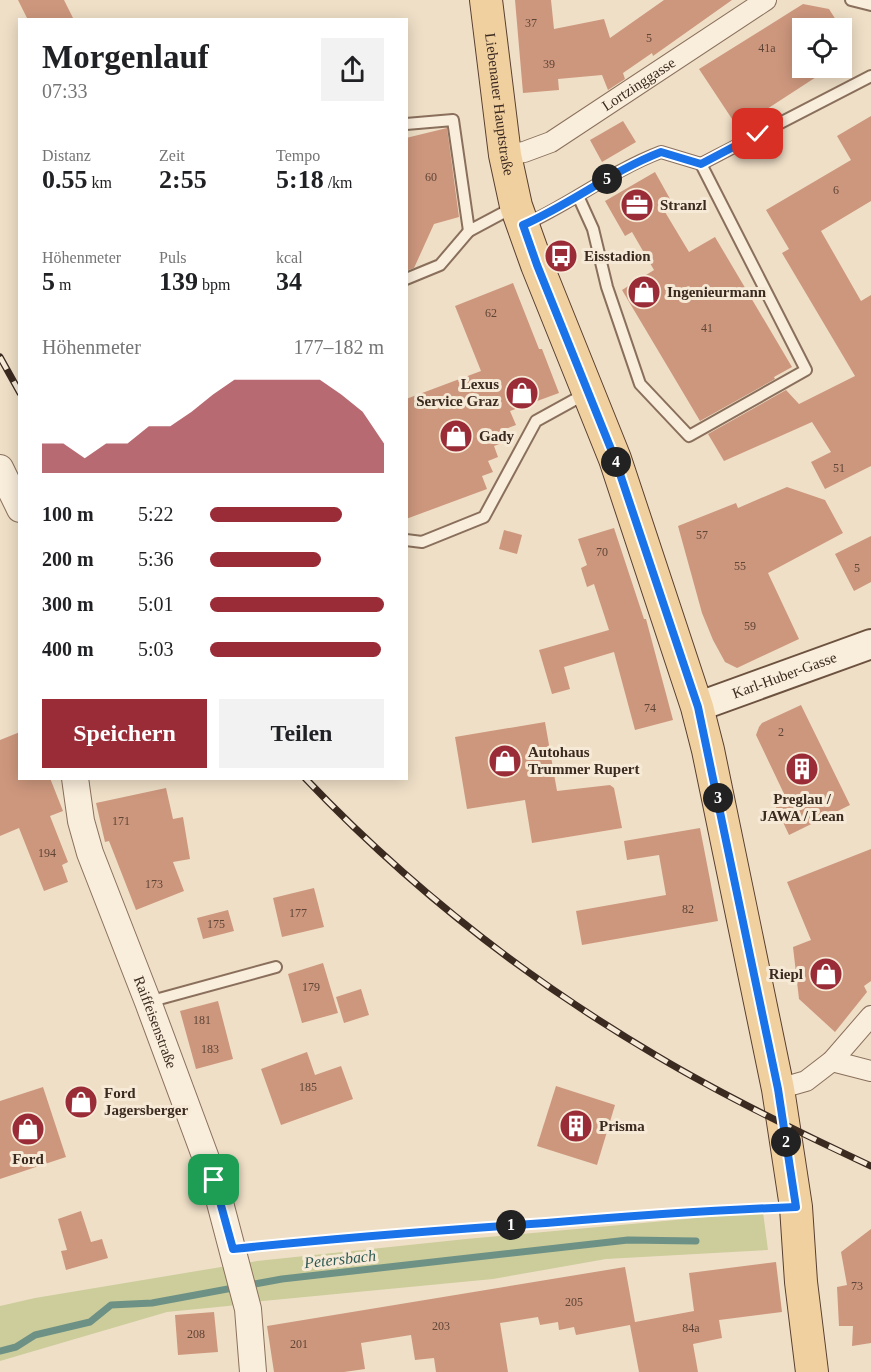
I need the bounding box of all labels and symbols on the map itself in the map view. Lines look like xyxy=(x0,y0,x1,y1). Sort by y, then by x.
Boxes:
house number: 37 xyxy=(525,16,537,30)
house number: 5 xyxy=(646,31,652,45)
street label: Liebenauer Hauptstraße xyxy=(482,32,517,177)
house number: 41a xyxy=(758,41,776,55)
street label: Lortzinggasse xyxy=(599,54,678,114)
house number: 39 xyxy=(543,57,555,71)
pin xyxy=(732,108,783,159)
pin: 5 xyxy=(592,164,622,194)
house number: 60 xyxy=(425,170,437,184)
house number: 6 xyxy=(833,183,839,197)
office icon: Stranzl xyxy=(619,187,655,223)
place label: Stranzl xyxy=(660,197,707,213)
bus stop icon: Eisstadion xyxy=(543,238,579,274)
place label: Eisstadion xyxy=(584,248,651,264)
shop icon: Ingenieurmann xyxy=(626,274,662,310)
place label: Ingenieurmann xyxy=(667,284,767,300)
house number: 62 xyxy=(485,306,497,320)
house number: 41 xyxy=(701,321,713,335)
shop icon: Lexus Service Graz xyxy=(504,375,540,411)
place label: Lexus Service Graz xyxy=(416,376,499,409)
shop icon: Gady xyxy=(438,418,474,454)
place label: Gady xyxy=(479,428,515,444)
pin: 4 xyxy=(601,447,631,477)
house number: 51 xyxy=(833,461,845,475)
house number: 57 xyxy=(696,528,708,542)
house number: 70 xyxy=(596,545,608,559)
house number: 55 xyxy=(734,559,746,573)
house number: 5 xyxy=(854,561,860,575)
house number: 59 xyxy=(744,619,756,633)
street label: Karl-Huber-Gasse xyxy=(730,649,839,702)
house number: 74 xyxy=(644,701,656,715)
house number: 2 xyxy=(778,725,784,739)
shop icon: Autohaus Trummer Rupert xyxy=(487,743,523,779)
place label: Autohaus Trummer Rupert xyxy=(528,744,640,777)
building icon: Preglau / JAWA / Lean xyxy=(784,751,820,787)
pin: 3 xyxy=(703,783,733,813)
place label: Preglau / JAWA / Lean xyxy=(760,791,845,824)
house number: 171 xyxy=(112,814,130,828)
house number: 194 xyxy=(38,846,56,860)
house number: 173 xyxy=(145,877,163,891)
house number: 82 xyxy=(682,902,694,916)
house number: 177 xyxy=(289,906,307,920)
house number: 175 xyxy=(207,917,225,931)
shop icon: Riepl xyxy=(808,956,844,992)
place label: Riepl xyxy=(769,966,803,982)
street label: Raiffeisenstraße xyxy=(131,974,180,1071)
house number: 179 xyxy=(302,980,320,994)
house number: 181 xyxy=(193,1013,211,1027)
house number: 183 xyxy=(201,1042,219,1056)
house number: 185 xyxy=(299,1080,317,1094)
shop icon: Ford Jagersberger xyxy=(63,1084,99,1120)
place label: Ford Jagersberger xyxy=(104,1085,188,1118)
building icon: Prisma xyxy=(558,1108,594,1144)
shop icon: Ford xyxy=(10,1111,46,1147)
place label: Prisma xyxy=(599,1118,645,1134)
pin: 2 xyxy=(771,1127,801,1157)
place label: Ford xyxy=(12,1151,44,1167)
pin xyxy=(188,1154,239,1205)
pin: 1 xyxy=(496,1210,526,1240)
water label: Petersbach xyxy=(302,1247,377,1271)
house number: 73 xyxy=(851,1279,863,1293)
house number: 205 xyxy=(565,1295,583,1309)
house number: 203 xyxy=(432,1319,450,1333)
house number: 84a xyxy=(682,1321,700,1335)
house number: 208 xyxy=(187,1327,205,1341)
house number: 201 xyxy=(290,1337,308,1351)

